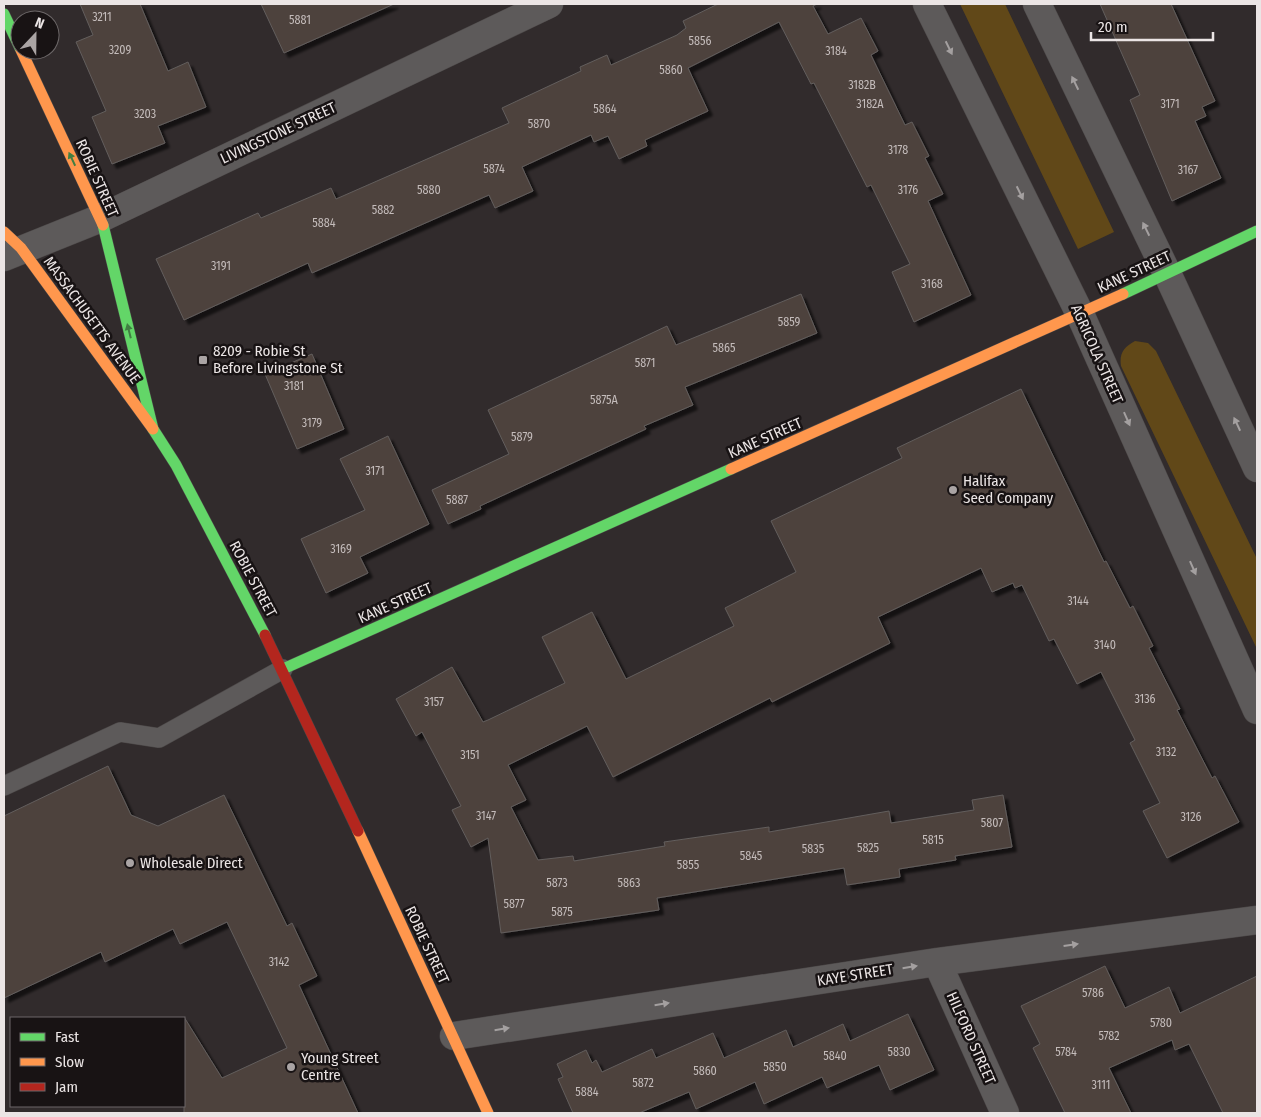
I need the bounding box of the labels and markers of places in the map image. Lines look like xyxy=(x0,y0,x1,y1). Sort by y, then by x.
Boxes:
place label: 8209 - Robie St Before Livingstone St xyxy=(213,342,343,377)
marker: 8209 - Robie St Before Livingstone St xyxy=(197,354,209,366)
place label: Halifax Seed Company xyxy=(963,472,1054,507)
marker: Halifax Seed Company xyxy=(947,484,959,496)
place label: Wholesale Direct xyxy=(140,854,243,872)
marker: Wholesale Direct xyxy=(124,857,136,869)
place label: Young Street Centre xyxy=(301,1049,379,1084)
marker: Young Street Centre xyxy=(285,1061,297,1073)

